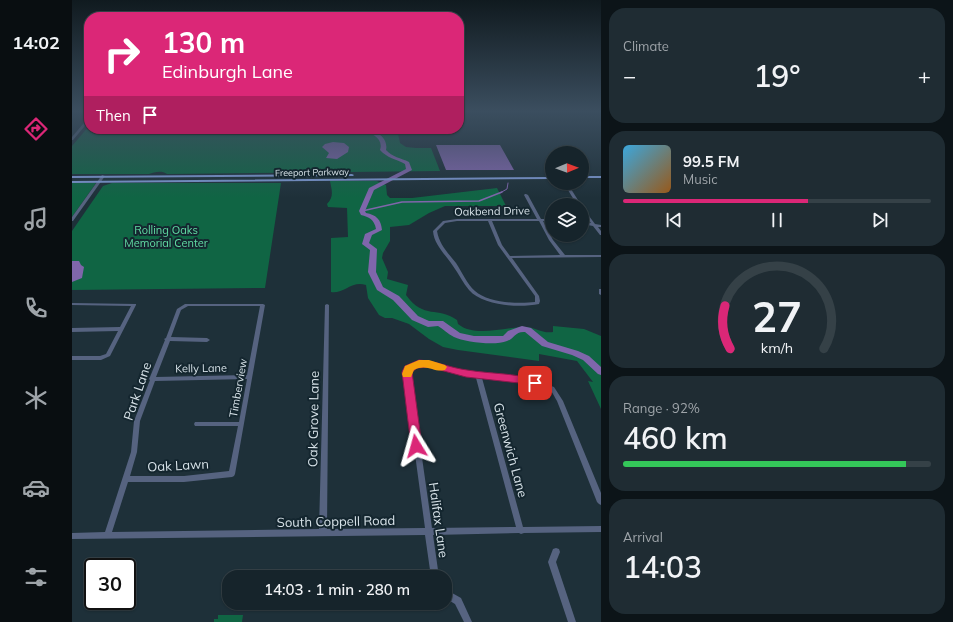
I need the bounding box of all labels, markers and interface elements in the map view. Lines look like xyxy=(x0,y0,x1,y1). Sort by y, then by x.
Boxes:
text: 130 m xyxy=(162,25,245,60)
icon: right xyxy=(96,28,148,80)
text: 14:02 xyxy=(12,31,60,54)
text: Climate xyxy=(623,38,669,54)
text: 19° xyxy=(753,57,801,95)
text: Edinburgh Lane xyxy=(162,60,293,83)
text: − xyxy=(623,62,636,90)
text: + xyxy=(918,62,931,90)
icon: arrive xyxy=(139,104,161,126)
text: Then xyxy=(96,106,131,125)
icon: directions xyxy=(22,115,50,143)
north arrow xyxy=(545,146,589,190)
map controls xyxy=(545,146,589,242)
text: 99.5 FM xyxy=(683,152,739,171)
street label: Freeport Parkway xyxy=(275,166,349,179)
text: Music xyxy=(683,171,718,187)
button: layers xyxy=(545,198,589,242)
street label: Oakbend Drive xyxy=(454,203,530,219)
icon: music xyxy=(22,205,50,233)
icon: previous xyxy=(663,209,685,231)
icon: pause xyxy=(766,209,788,231)
icon: next xyxy=(869,209,891,231)
park label: Rolling Oaks Memorial Center xyxy=(124,223,208,250)
text: 27 xyxy=(752,290,802,342)
icon: phone xyxy=(22,294,50,322)
text: km/h xyxy=(761,339,793,357)
street label: Timberview xyxy=(226,357,250,419)
street label: Park Lane xyxy=(120,360,154,422)
street label: Kelly Lane xyxy=(175,361,227,375)
pin xyxy=(518,366,552,400)
street label: Oak Grove Lane xyxy=(304,371,322,467)
icon: arrive xyxy=(524,372,546,394)
icon: climate xyxy=(22,384,50,412)
text: Range · 92% xyxy=(623,400,700,416)
street label: Greenwich Lane xyxy=(491,401,531,499)
text: 460 km xyxy=(623,419,728,457)
position arrow xyxy=(395,425,437,467)
street label: Oak Lawn xyxy=(147,455,209,475)
icon: car xyxy=(22,474,50,502)
street label: Halifax Lane xyxy=(426,481,452,559)
street label: South Coppell Road xyxy=(277,512,395,530)
text: Arrival xyxy=(623,529,663,545)
text: 14:03 xyxy=(623,548,702,586)
speed limit sign: 30 xyxy=(84,558,136,610)
icon: filters xyxy=(22,563,50,591)
text: 14:03 · 1 min · 280 m xyxy=(264,580,410,599)

